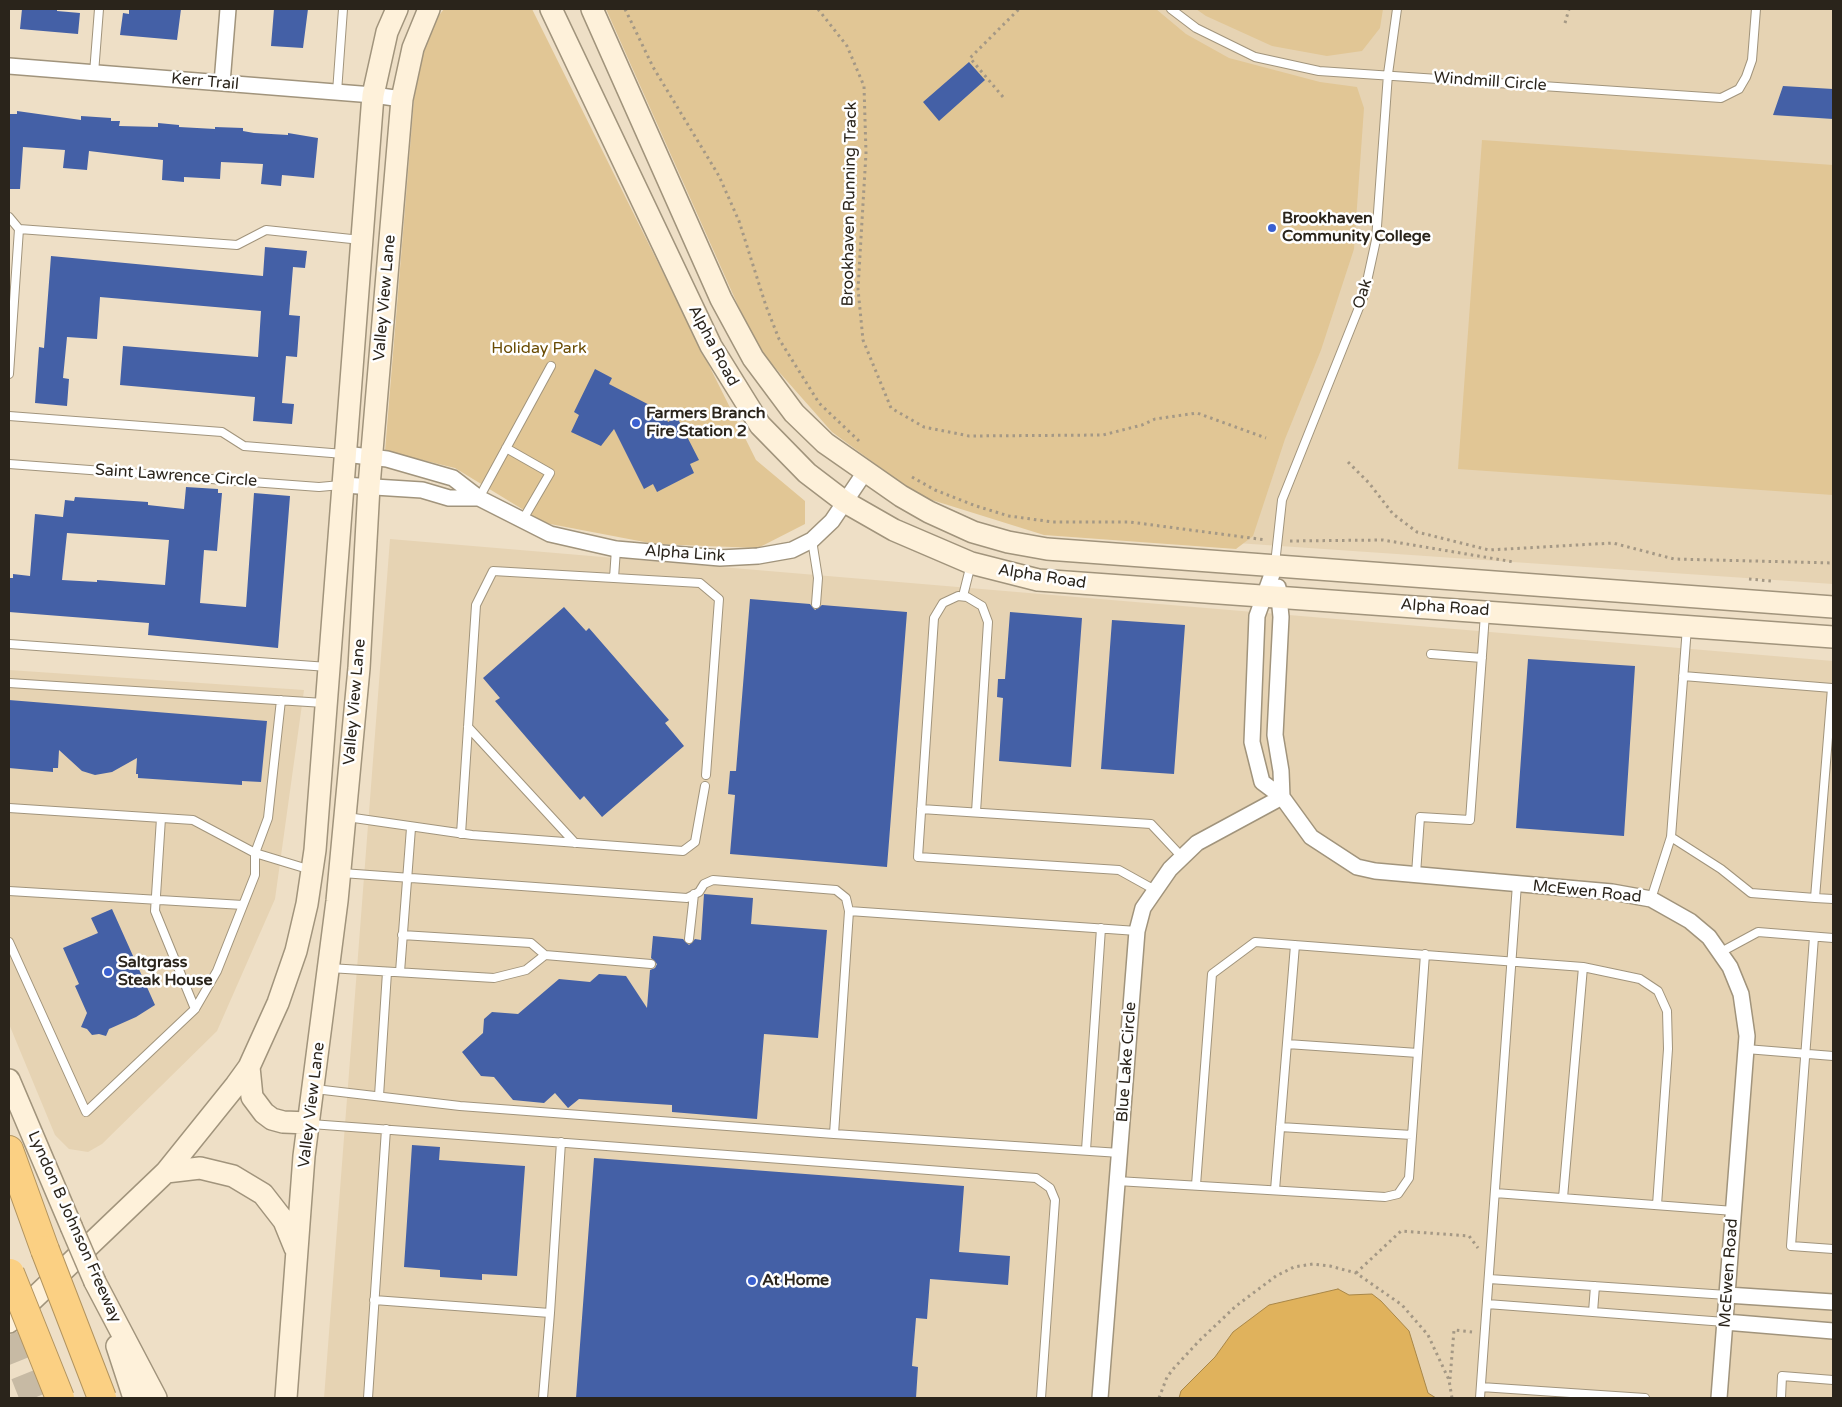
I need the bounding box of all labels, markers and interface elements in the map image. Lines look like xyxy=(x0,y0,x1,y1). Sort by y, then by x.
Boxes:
street label: Windmill Circle xyxy=(1433,68,1547,96)
street label: Kerr Trail xyxy=(170,69,240,95)
street label: Brookhaven Running Track xyxy=(839,101,861,307)
place label: Brookhaven Community College xyxy=(1282,209,1431,247)
marker: Brookhaven Community College xyxy=(1266,222,1278,234)
street label: Valley View Lane xyxy=(370,234,400,362)
street label: Oak xyxy=(1349,277,1377,311)
street label: Alpha Road xyxy=(684,302,742,390)
park label: Holiday Park xyxy=(491,339,587,359)
place label: Farmers Branch Fire Station 2 xyxy=(646,404,765,442)
marker: Farmers Branch Fire Station 2 xyxy=(630,417,642,429)
street label: Saint Lawrence Circle xyxy=(94,461,258,491)
street label: Alpha Link xyxy=(644,542,726,566)
street label: Alpha Road xyxy=(997,561,1087,593)
street label: Alpha Road xyxy=(1400,595,1490,621)
street label: Valley View Lane xyxy=(340,638,370,766)
street label: McEwen Road xyxy=(1532,877,1642,907)
place label: Saltgrass Steak House xyxy=(118,953,212,991)
marker: Saltgrass Steak House xyxy=(102,966,114,978)
street label: Blue Lake Circle xyxy=(1113,1001,1141,1123)
street label: Valley View Lane xyxy=(295,1041,329,1169)
street label: Lyndon B Johnson Freeway xyxy=(23,1128,125,1326)
street label: McEwen Road xyxy=(1716,1218,1742,1328)
place label: At Home xyxy=(762,1271,829,1291)
marker: At Home xyxy=(746,1275,758,1287)

